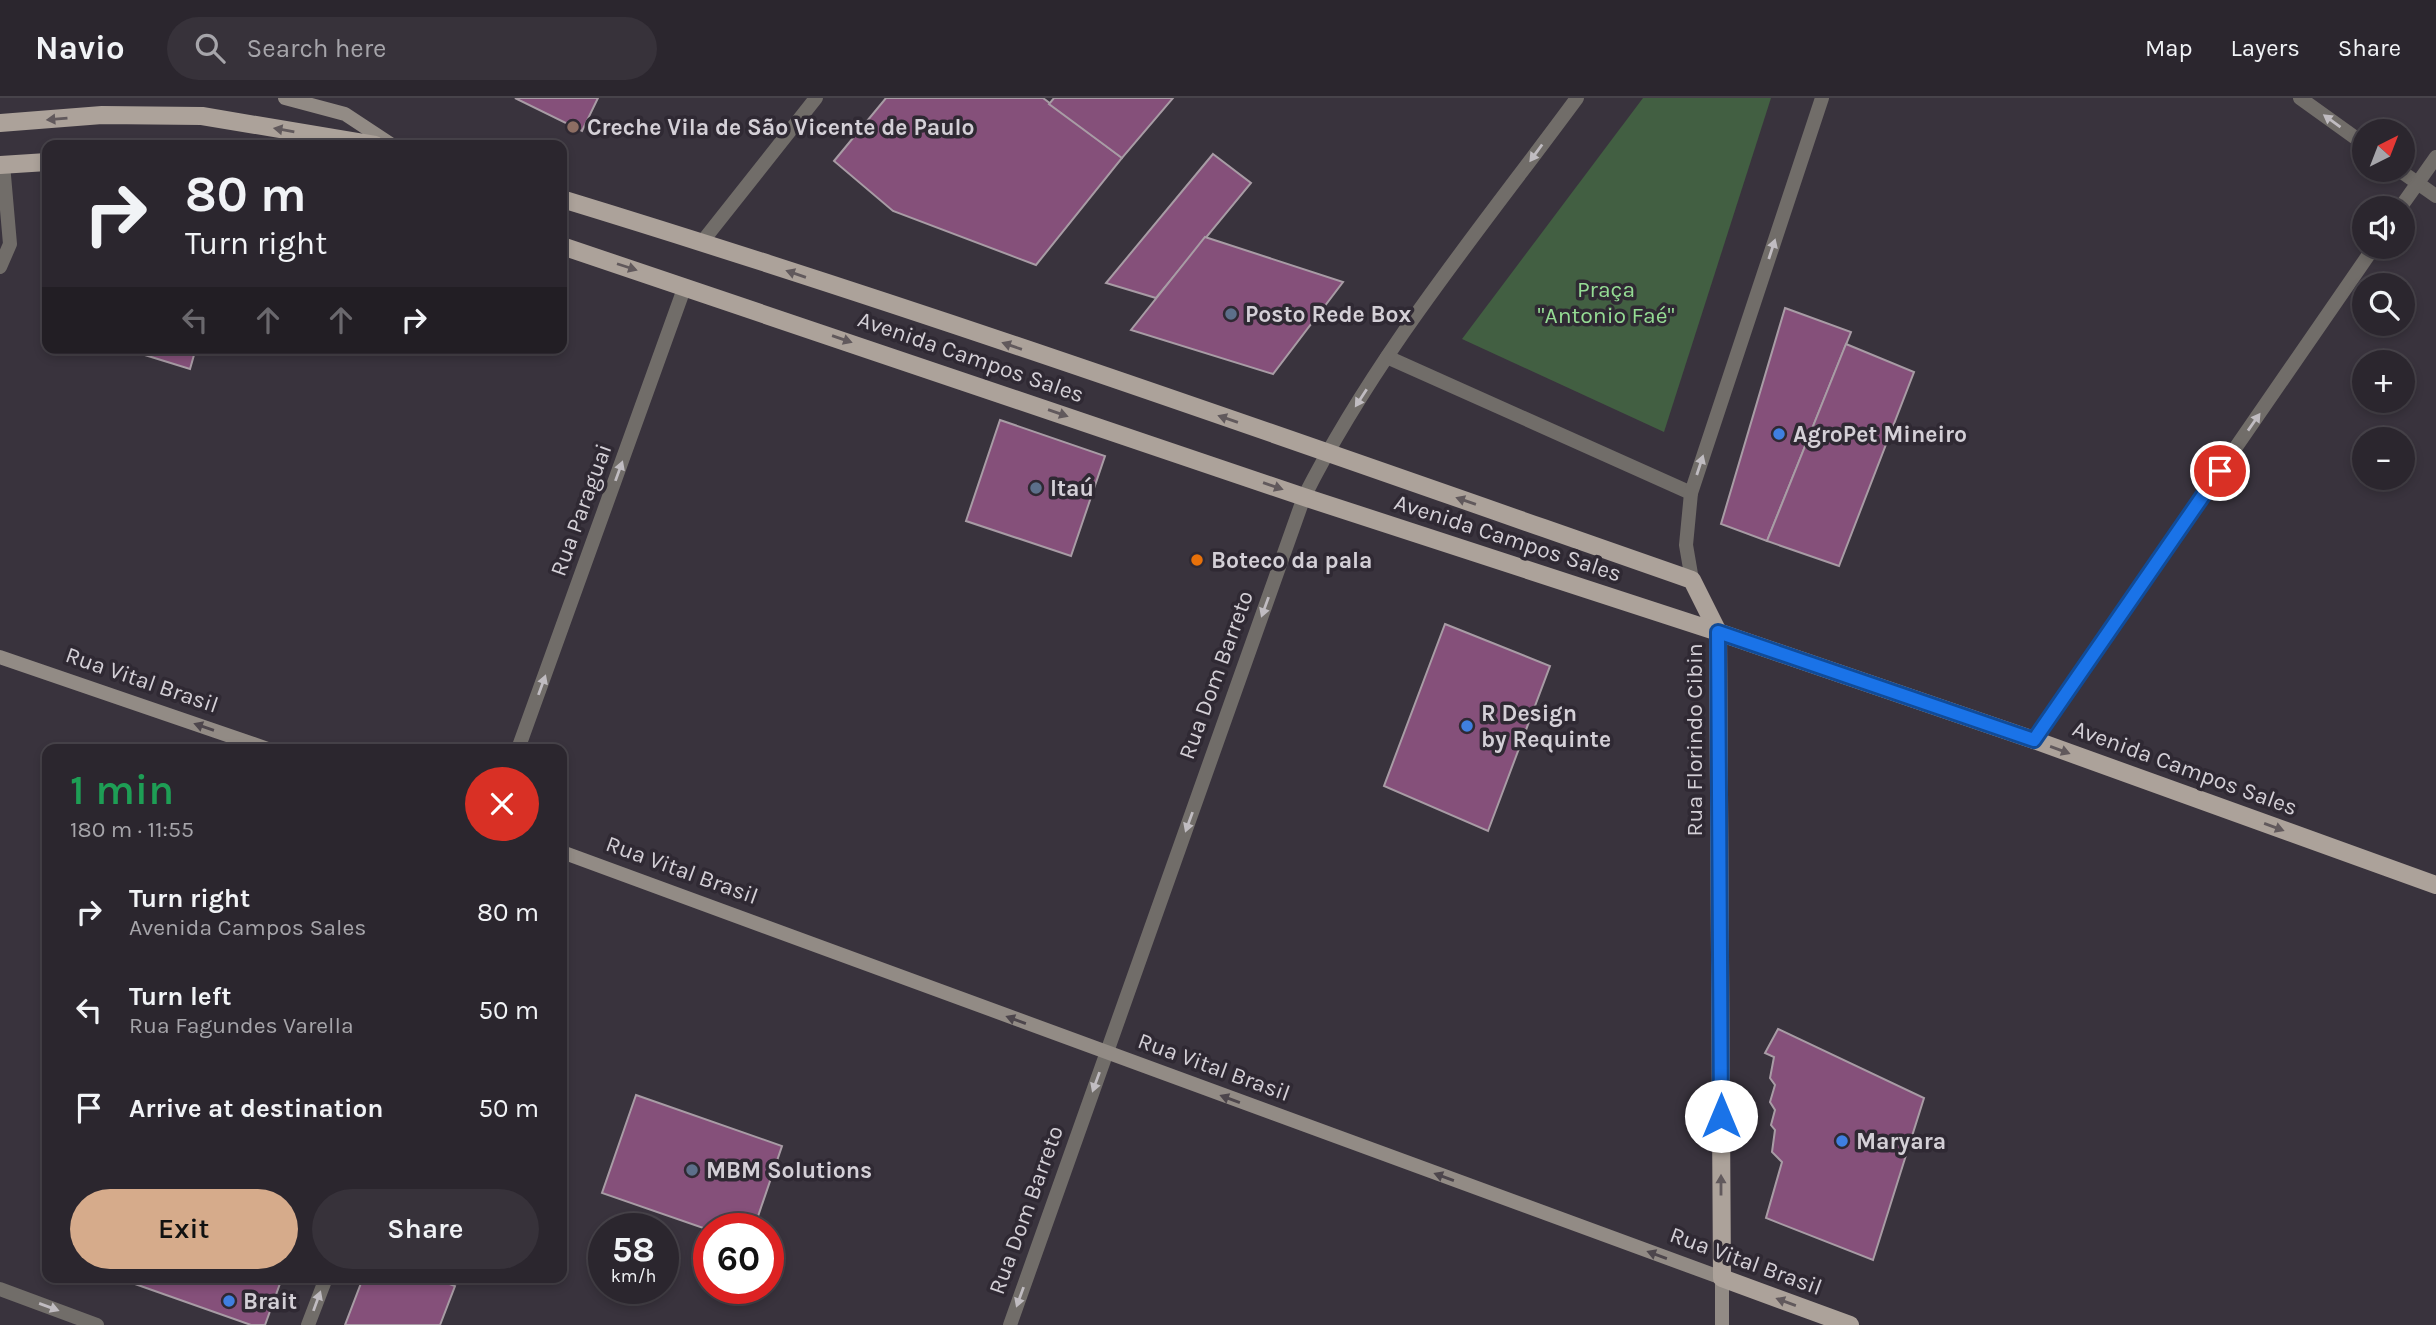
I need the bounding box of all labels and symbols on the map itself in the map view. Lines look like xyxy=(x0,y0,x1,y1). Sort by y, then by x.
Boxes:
one-way arrow xyxy=(46,114,68,125)
place label: Creche Vila de São Vicente de Paulo xyxy=(587,114,975,141)
one-way arrow xyxy=(2323,114,2341,128)
marker: Creche Vila de São Vicente de Paulo xyxy=(565,119,581,135)
north arrow xyxy=(2352,119,2415,182)
one-way arrow xyxy=(272,124,294,135)
one-way arrow xyxy=(1530,144,1544,162)
one-way arrow xyxy=(1767,239,1778,260)
one-way arrow xyxy=(616,262,637,273)
one-way arrow xyxy=(786,268,807,279)
park label: Praça "Antonio Faé" xyxy=(1537,276,1675,329)
place label: Posto Rede Box xyxy=(1245,301,1411,328)
street label: Avenida Campos Sales xyxy=(854,306,1088,408)
marker: Posto Rede Box xyxy=(1223,306,1239,322)
one-way arrow xyxy=(832,334,853,345)
one-way arrow xyxy=(1002,340,1023,351)
one-way arrow xyxy=(1355,388,1368,408)
one-way arrow xyxy=(1047,408,1068,419)
one-way arrow xyxy=(2247,412,2260,432)
one-way arrow xyxy=(1217,413,1238,424)
place label: AgroPet Mineiro xyxy=(1793,421,1967,448)
marker: AgroPet Mineiro xyxy=(1771,426,1787,442)
street label: Rua Paraguai xyxy=(545,440,617,580)
pin xyxy=(2190,441,2250,501)
one-way arrow xyxy=(1695,455,1706,476)
one-way arrow xyxy=(614,460,625,481)
place label: Itaú xyxy=(1050,475,1094,502)
marker: Itaú xyxy=(1028,480,1044,496)
one-way arrow xyxy=(1263,481,1284,492)
street label: Avenida Campos Sales xyxy=(1391,488,1625,588)
one-way arrow xyxy=(1455,495,1476,506)
place label: Boteco da pala xyxy=(1211,547,1373,574)
marker: Boteco da pala xyxy=(1189,552,1205,568)
street label: Rua Dom Barreto xyxy=(1173,587,1259,763)
one-way arrow xyxy=(1259,597,1270,618)
street label: Rua Vital Brasil xyxy=(62,641,222,719)
street label: Rua Florindo Cibin xyxy=(1681,643,1708,837)
one-way arrow xyxy=(536,674,547,695)
place label: R Design by Requinte xyxy=(1481,700,1611,753)
street label: Avenida Campos Sales xyxy=(2069,715,2301,821)
marker: R Design by Requinte xyxy=(1459,718,1475,734)
one-way arrow xyxy=(193,721,214,732)
one-way arrow xyxy=(2050,745,2071,756)
one-way arrow xyxy=(1183,811,1194,832)
one-way arrow xyxy=(2264,822,2285,833)
street label: Rua Vital Brasil xyxy=(602,830,762,910)
one-way arrow xyxy=(1006,1015,1027,1026)
street label: Rua Vital Brasil xyxy=(1134,1027,1294,1107)
one-way arrow xyxy=(1090,1072,1101,1093)
position arrow xyxy=(1684,1079,1758,1153)
one-way arrow xyxy=(1219,1093,1240,1104)
street label: Rua Dom Barreto xyxy=(983,1122,1069,1298)
place label: Maryara xyxy=(1856,1128,1946,1155)
marker: Maryara xyxy=(1834,1133,1850,1149)
place label: MBM Solutions xyxy=(706,1157,872,1184)
marker: MBM Solutions xyxy=(684,1162,700,1178)
one-way arrow xyxy=(1433,1171,1454,1182)
one-way arrow xyxy=(1715,1174,1727,1196)
speed limit sign: 60 xyxy=(693,1213,784,1304)
street label: Rua Vital Brasil xyxy=(1666,1221,1826,1301)
one-way arrow xyxy=(1647,1249,1668,1260)
one-way arrow xyxy=(1014,1286,1025,1307)
place label: Brait xyxy=(243,1288,297,1315)
one-way arrow xyxy=(312,1291,323,1312)
marker: Brait xyxy=(221,1293,237,1309)
one-way arrow xyxy=(1776,1296,1797,1307)
one-way arrow xyxy=(38,1302,59,1313)

